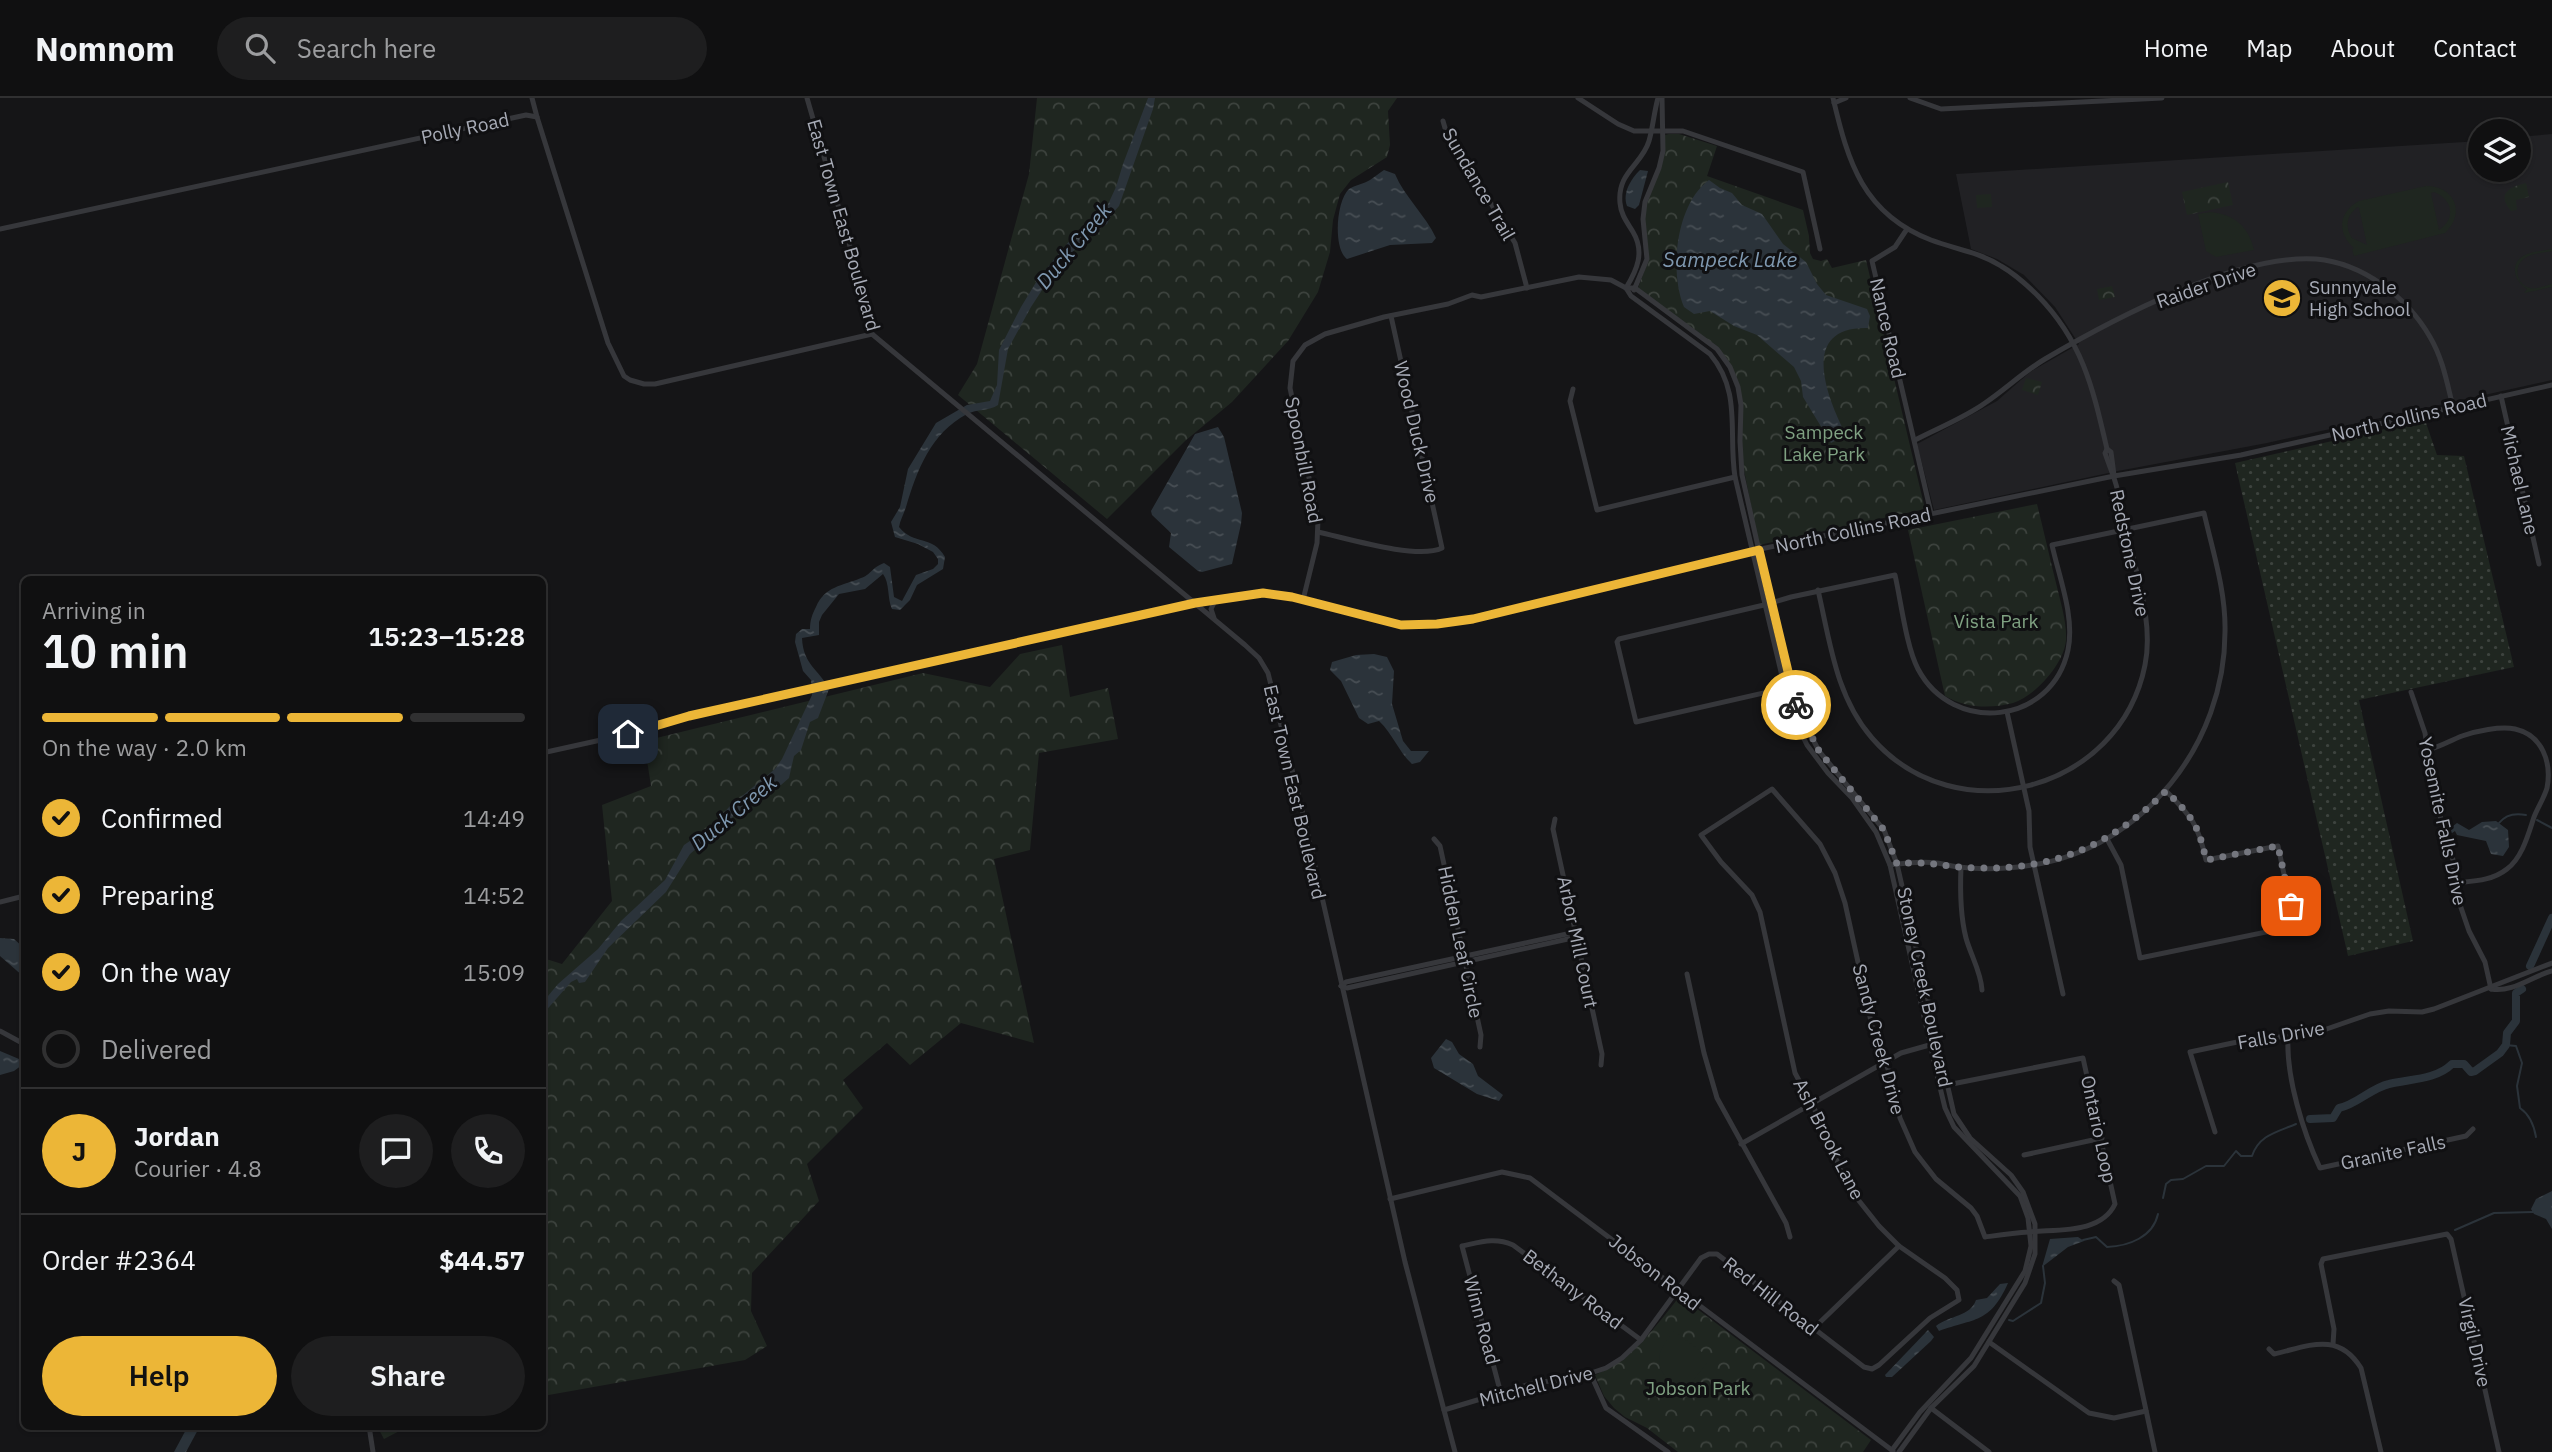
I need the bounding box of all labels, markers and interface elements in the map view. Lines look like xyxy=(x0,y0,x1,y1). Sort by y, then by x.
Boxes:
search box xyxy=(217,17,707,80)
text: Nomnom xyxy=(35,27,175,70)
icon: search xyxy=(241,29,279,67)
text: Search here xyxy=(297,31,436,65)
text: Home xyxy=(2144,32,2208,64)
text: Map xyxy=(2246,32,2292,64)
text: About xyxy=(2330,32,2395,64)
text: Contact xyxy=(2433,32,2517,64)
street label: Polly Road xyxy=(419,107,511,149)
street label: East Town East Boulevard xyxy=(802,116,886,334)
map controls xyxy=(2468,119,2531,182)
button: layers xyxy=(2468,119,2531,182)
street label: Sundance Trail xyxy=(1437,123,1521,245)
water label: Duck Creek xyxy=(1029,196,1118,294)
water label: Sampeck Lake xyxy=(1663,245,1797,273)
street label: Raider Drive xyxy=(2153,257,2259,313)
street label: Nance Road xyxy=(1865,275,1911,381)
place label: Sunnyvale High School xyxy=(2309,275,2410,321)
school or university icon: Sunnyvale High School xyxy=(2261,277,2303,319)
street label: Wood Duck Drive xyxy=(1389,359,1445,505)
street label: North Collins Road xyxy=(2329,387,2489,447)
street label: Spoonbill Road xyxy=(1280,395,1328,525)
park label: Sampeck Lake Park xyxy=(1783,420,1865,466)
street label: Michael Lane xyxy=(2496,423,2544,537)
street label: Redstone Drive xyxy=(2105,487,2155,619)
street label: North Collins Road xyxy=(1773,502,1933,558)
text: Arriving in xyxy=(42,595,146,625)
park label: Vista Park xyxy=(1953,609,2039,633)
text: 15:23–15:28 xyxy=(368,619,525,653)
text: 10 min xyxy=(42,621,189,681)
courier xyxy=(1761,670,1831,740)
street label: East Town East Boulevard xyxy=(1259,682,1331,902)
icon: bike xyxy=(1777,686,1815,724)
pin xyxy=(598,704,658,764)
icon: home xyxy=(609,715,647,753)
text: On the way · 2.0 km xyxy=(42,732,247,762)
street label: Yosemite Falls Drive xyxy=(2413,735,2473,907)
water label: Duck Creek xyxy=(684,767,783,856)
icon: check xyxy=(42,799,80,837)
text: Confirmed xyxy=(101,801,223,835)
text: 14:49 xyxy=(463,803,525,833)
street label: Hidden Leaf Circle xyxy=(1433,864,1489,1020)
street label: Arbor Mill Court xyxy=(1552,874,1604,1010)
icon: check xyxy=(42,876,80,914)
pin xyxy=(2261,876,2321,936)
text: Preparing xyxy=(101,878,214,912)
text: 14:52 xyxy=(463,880,525,910)
street label: Stoney Creek Boulevard xyxy=(1892,885,1958,1089)
icon: bag xyxy=(2272,887,2310,925)
icon: check xyxy=(42,953,80,991)
text: On the way xyxy=(101,955,231,989)
text: 15:09 xyxy=(463,957,525,987)
street label: Sandy Creek Drive xyxy=(1847,961,1911,1117)
street label: Falls Drive xyxy=(2236,1016,2326,1054)
text: Delivered xyxy=(101,1032,212,1066)
street label: Ontario Loop xyxy=(2076,1073,2122,1185)
street label: Ash Brook Lane xyxy=(1788,1074,1870,1204)
button: chat xyxy=(359,1114,433,1188)
button: phone xyxy=(451,1114,525,1188)
text: Jordan xyxy=(134,1119,220,1153)
street label: Granite Falls xyxy=(2338,1129,2448,1175)
text: J xyxy=(72,1134,86,1168)
text: Courier · 4.8 xyxy=(134,1153,262,1183)
street label: Jobson Road xyxy=(1604,1229,1706,1315)
text: Order #2364 xyxy=(42,1243,196,1277)
text: $44.57 xyxy=(439,1243,525,1277)
street label: Bethany Road xyxy=(1518,1244,1628,1334)
street label: Red Hill Road xyxy=(1719,1251,1823,1341)
street label: Winn Road xyxy=(1459,1273,1505,1367)
street label: Virgil Drive xyxy=(2453,1295,2497,1389)
button: Help xyxy=(42,1336,277,1416)
button: Share xyxy=(291,1336,525,1416)
street label: Mitchell Drive xyxy=(1477,1360,1595,1412)
park label: Jobson Park xyxy=(1646,1376,1750,1400)

